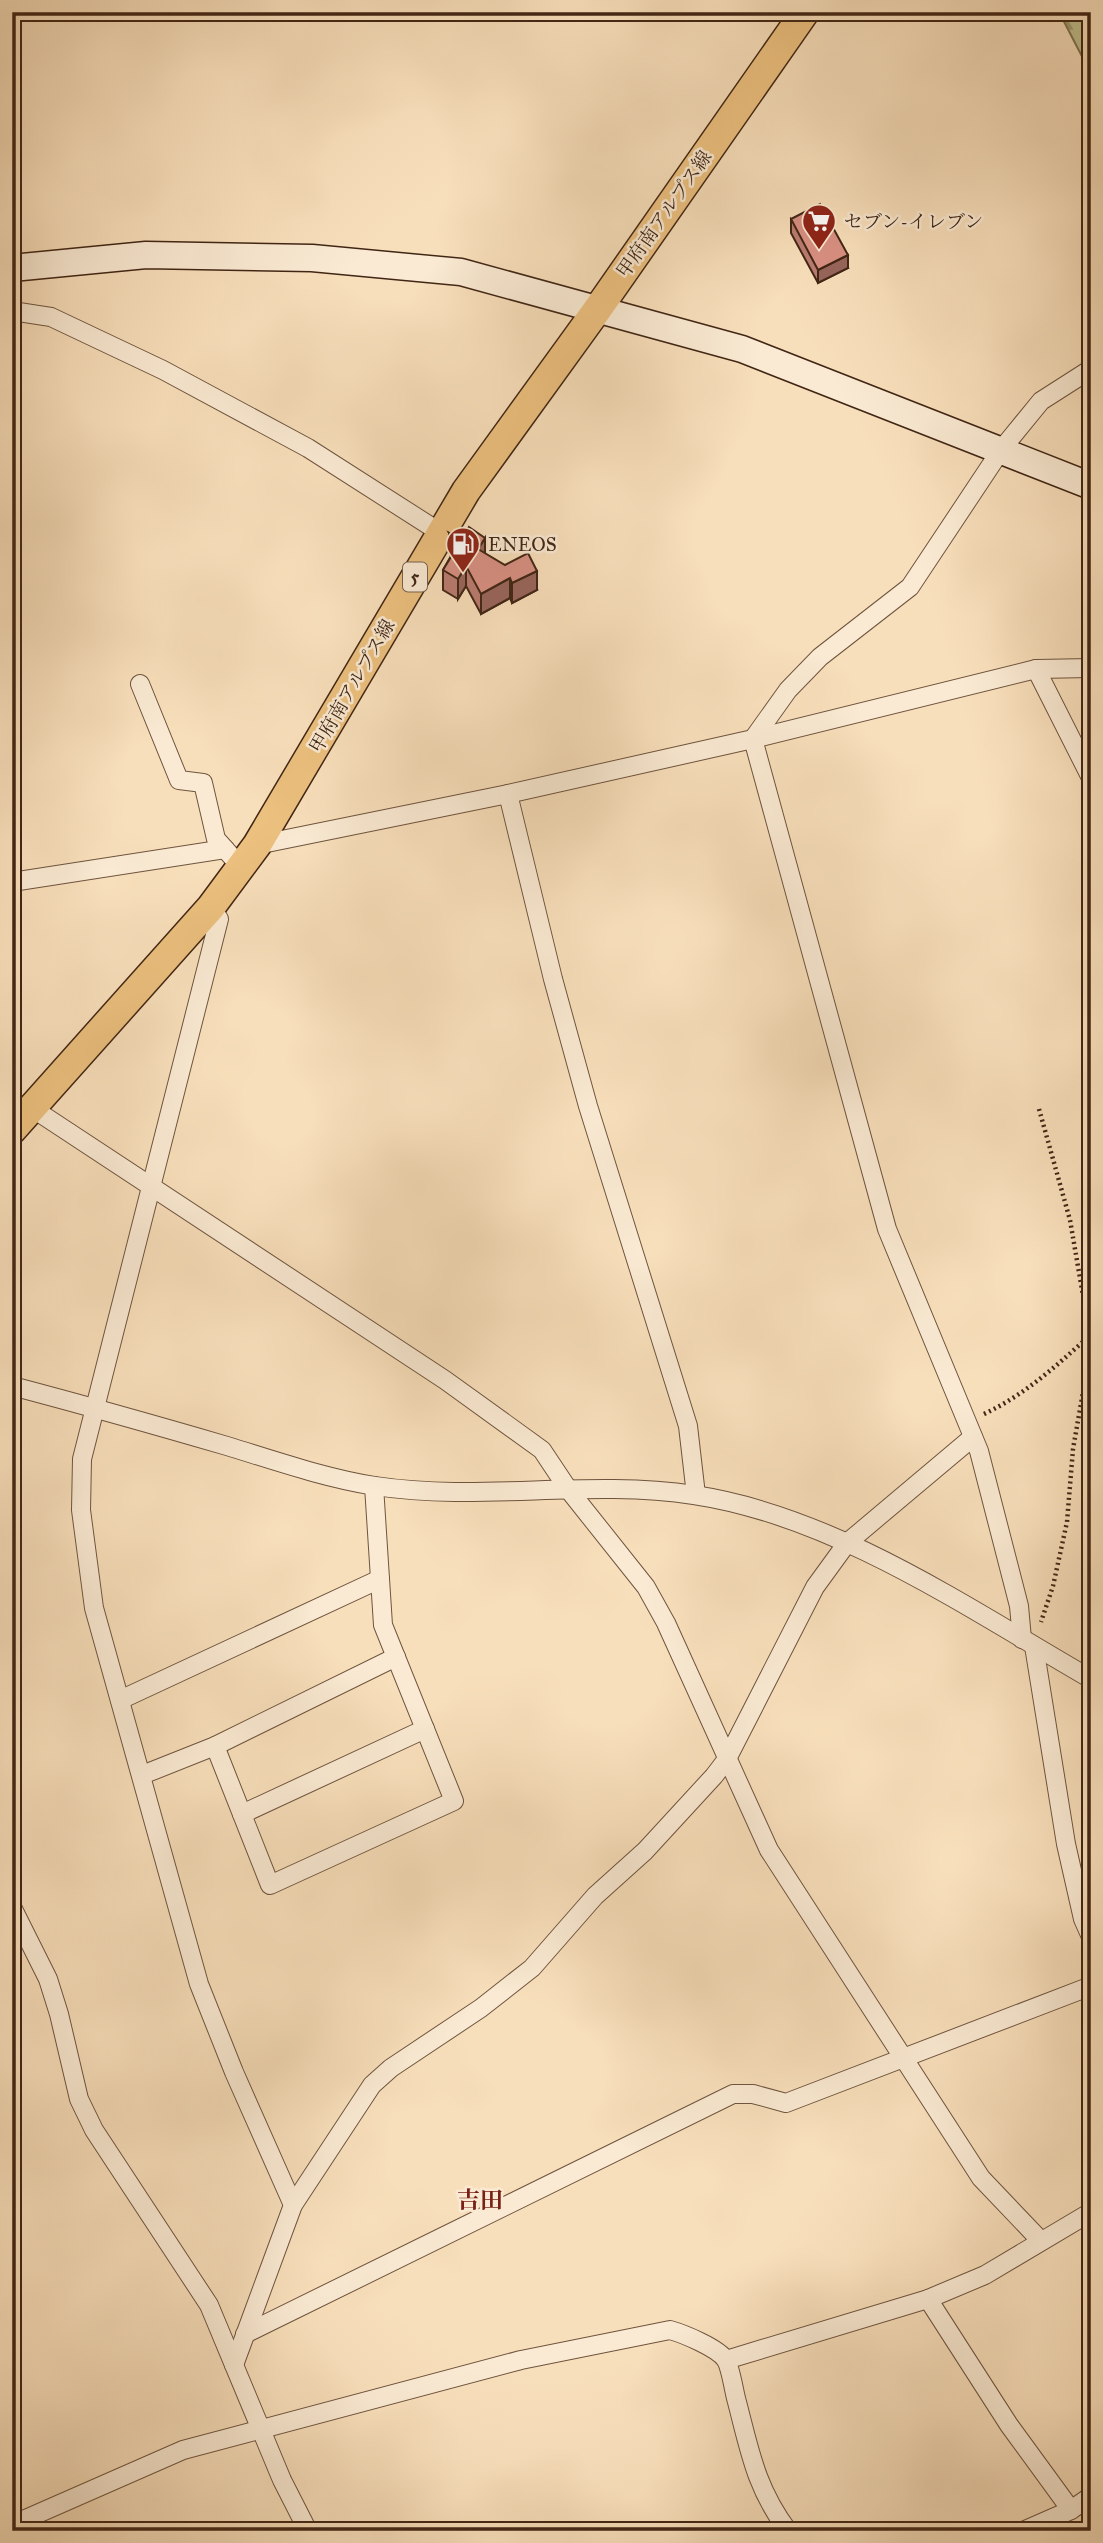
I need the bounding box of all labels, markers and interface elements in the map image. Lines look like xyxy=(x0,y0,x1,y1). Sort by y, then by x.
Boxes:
street label: 甲府南アルプス線 xyxy=(611,146,717,282)
supermarket icon: セブン-イレブン xyxy=(800,202,838,251)
place label: セブン-イレブン xyxy=(844,210,983,233)
fuel station icon: ENEOS xyxy=(444,525,482,574)
place label: ENEOS xyxy=(488,533,557,556)
road number: 5 xyxy=(403,562,427,592)
street label: 甲府南アルプス線 xyxy=(304,615,400,757)
district label: 吉田 xyxy=(457,2186,503,2214)

